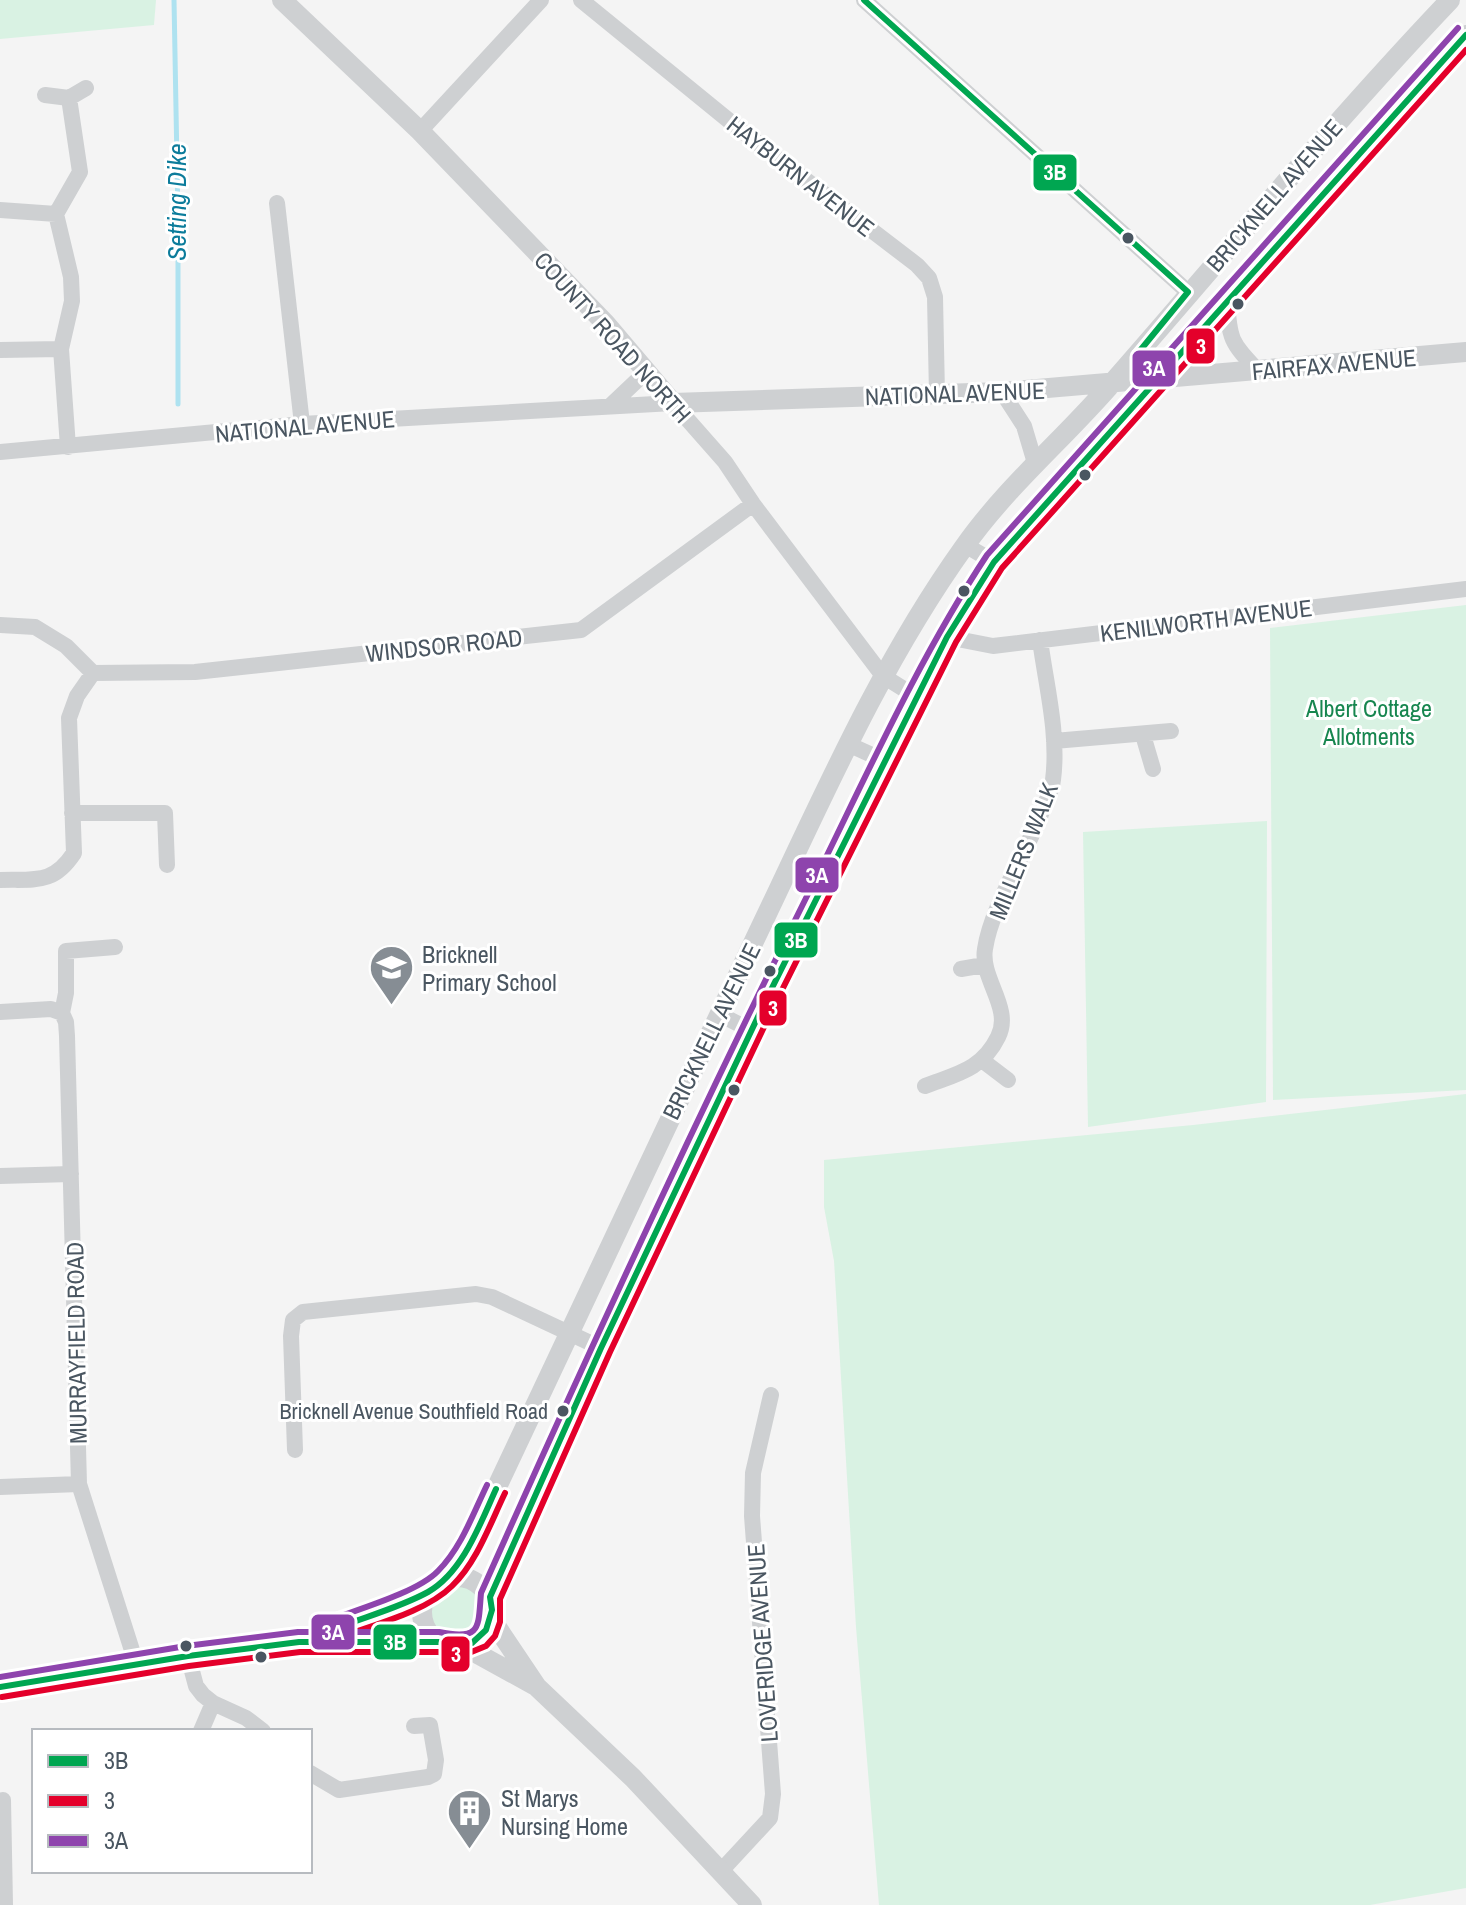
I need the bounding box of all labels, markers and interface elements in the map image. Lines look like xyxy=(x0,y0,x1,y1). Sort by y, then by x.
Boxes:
street label: HAYBURN AVENUE xyxy=(721,108,881,244)
street label: BRICKNELL AVENUE xyxy=(1199,112,1349,278)
water label: Setting Dike xyxy=(159,143,194,261)
line badge: 3B xyxy=(1032,153,1078,192)
text: 3B xyxy=(1043,157,1067,187)
unlabelled marker xyxy=(1120,230,1136,246)
street label: COUNTY ROAD NORTH xyxy=(527,244,699,430)
unlabelled marker xyxy=(1230,296,1246,312)
line badge: 3 xyxy=(1185,327,1216,365)
text: 3 xyxy=(1196,331,1206,361)
street label: FAIRFAX AVENUE xyxy=(1250,341,1418,387)
line badge: 3A xyxy=(1131,349,1177,388)
text: 3A xyxy=(1142,353,1166,383)
street label: NATIONAL AVENUE xyxy=(864,374,1046,412)
street label: NATIONAL AVENUE xyxy=(214,402,396,450)
unlabelled marker xyxy=(1077,467,1093,483)
unlabelled marker xyxy=(956,583,972,599)
street label: KENILWORTH AVENUE xyxy=(1098,591,1314,649)
street label: WINDSOR ROAD xyxy=(364,621,524,669)
park label: Albert Cottage Allotments xyxy=(1305,692,1432,752)
street label: MILLERS WALK xyxy=(981,778,1065,924)
line badge: 3A xyxy=(794,856,840,894)
text: 3A xyxy=(805,860,829,890)
line badge: 3B xyxy=(773,921,819,959)
text: 3B xyxy=(784,925,808,955)
street label: BRICKNELL AVENUE xyxy=(654,937,768,1125)
place label: Bricknell Primary School xyxy=(422,938,557,998)
school or university icon: Bricknell Primary School xyxy=(367,944,415,1007)
unlabelled marker xyxy=(762,963,778,979)
line badge: 3 xyxy=(758,989,788,1027)
text: 3 xyxy=(768,993,778,1023)
unlabelled marker xyxy=(726,1082,742,1098)
street label: MURRAYFIELD ROAD xyxy=(58,1242,94,1444)
place label: Bricknell Avenue Southfield Road xyxy=(280,1396,548,1426)
marker: Bricknell Avenue Southfield Road xyxy=(555,1403,571,1419)
street label: LOVERIDGE AVENUE xyxy=(739,1543,785,1743)
line badge: 3A xyxy=(310,1613,356,1651)
text: 3A xyxy=(321,1617,345,1647)
line badge: 3B xyxy=(372,1623,418,1661)
text: 3B xyxy=(383,1627,407,1657)
line badge: 3 xyxy=(440,1635,471,1673)
unlabelled marker xyxy=(178,1638,194,1654)
text: 3 xyxy=(451,1639,461,1669)
unlabelled marker xyxy=(253,1649,269,1665)
legend xyxy=(32,1729,312,1873)
text: 3B xyxy=(104,1744,128,1776)
place label: St Marys Nursing Home xyxy=(501,1782,628,1842)
text: 3 xyxy=(104,1784,115,1816)
building icon: St Marys Nursing Home xyxy=(446,1788,494,1851)
text: 3A xyxy=(104,1824,129,1856)

